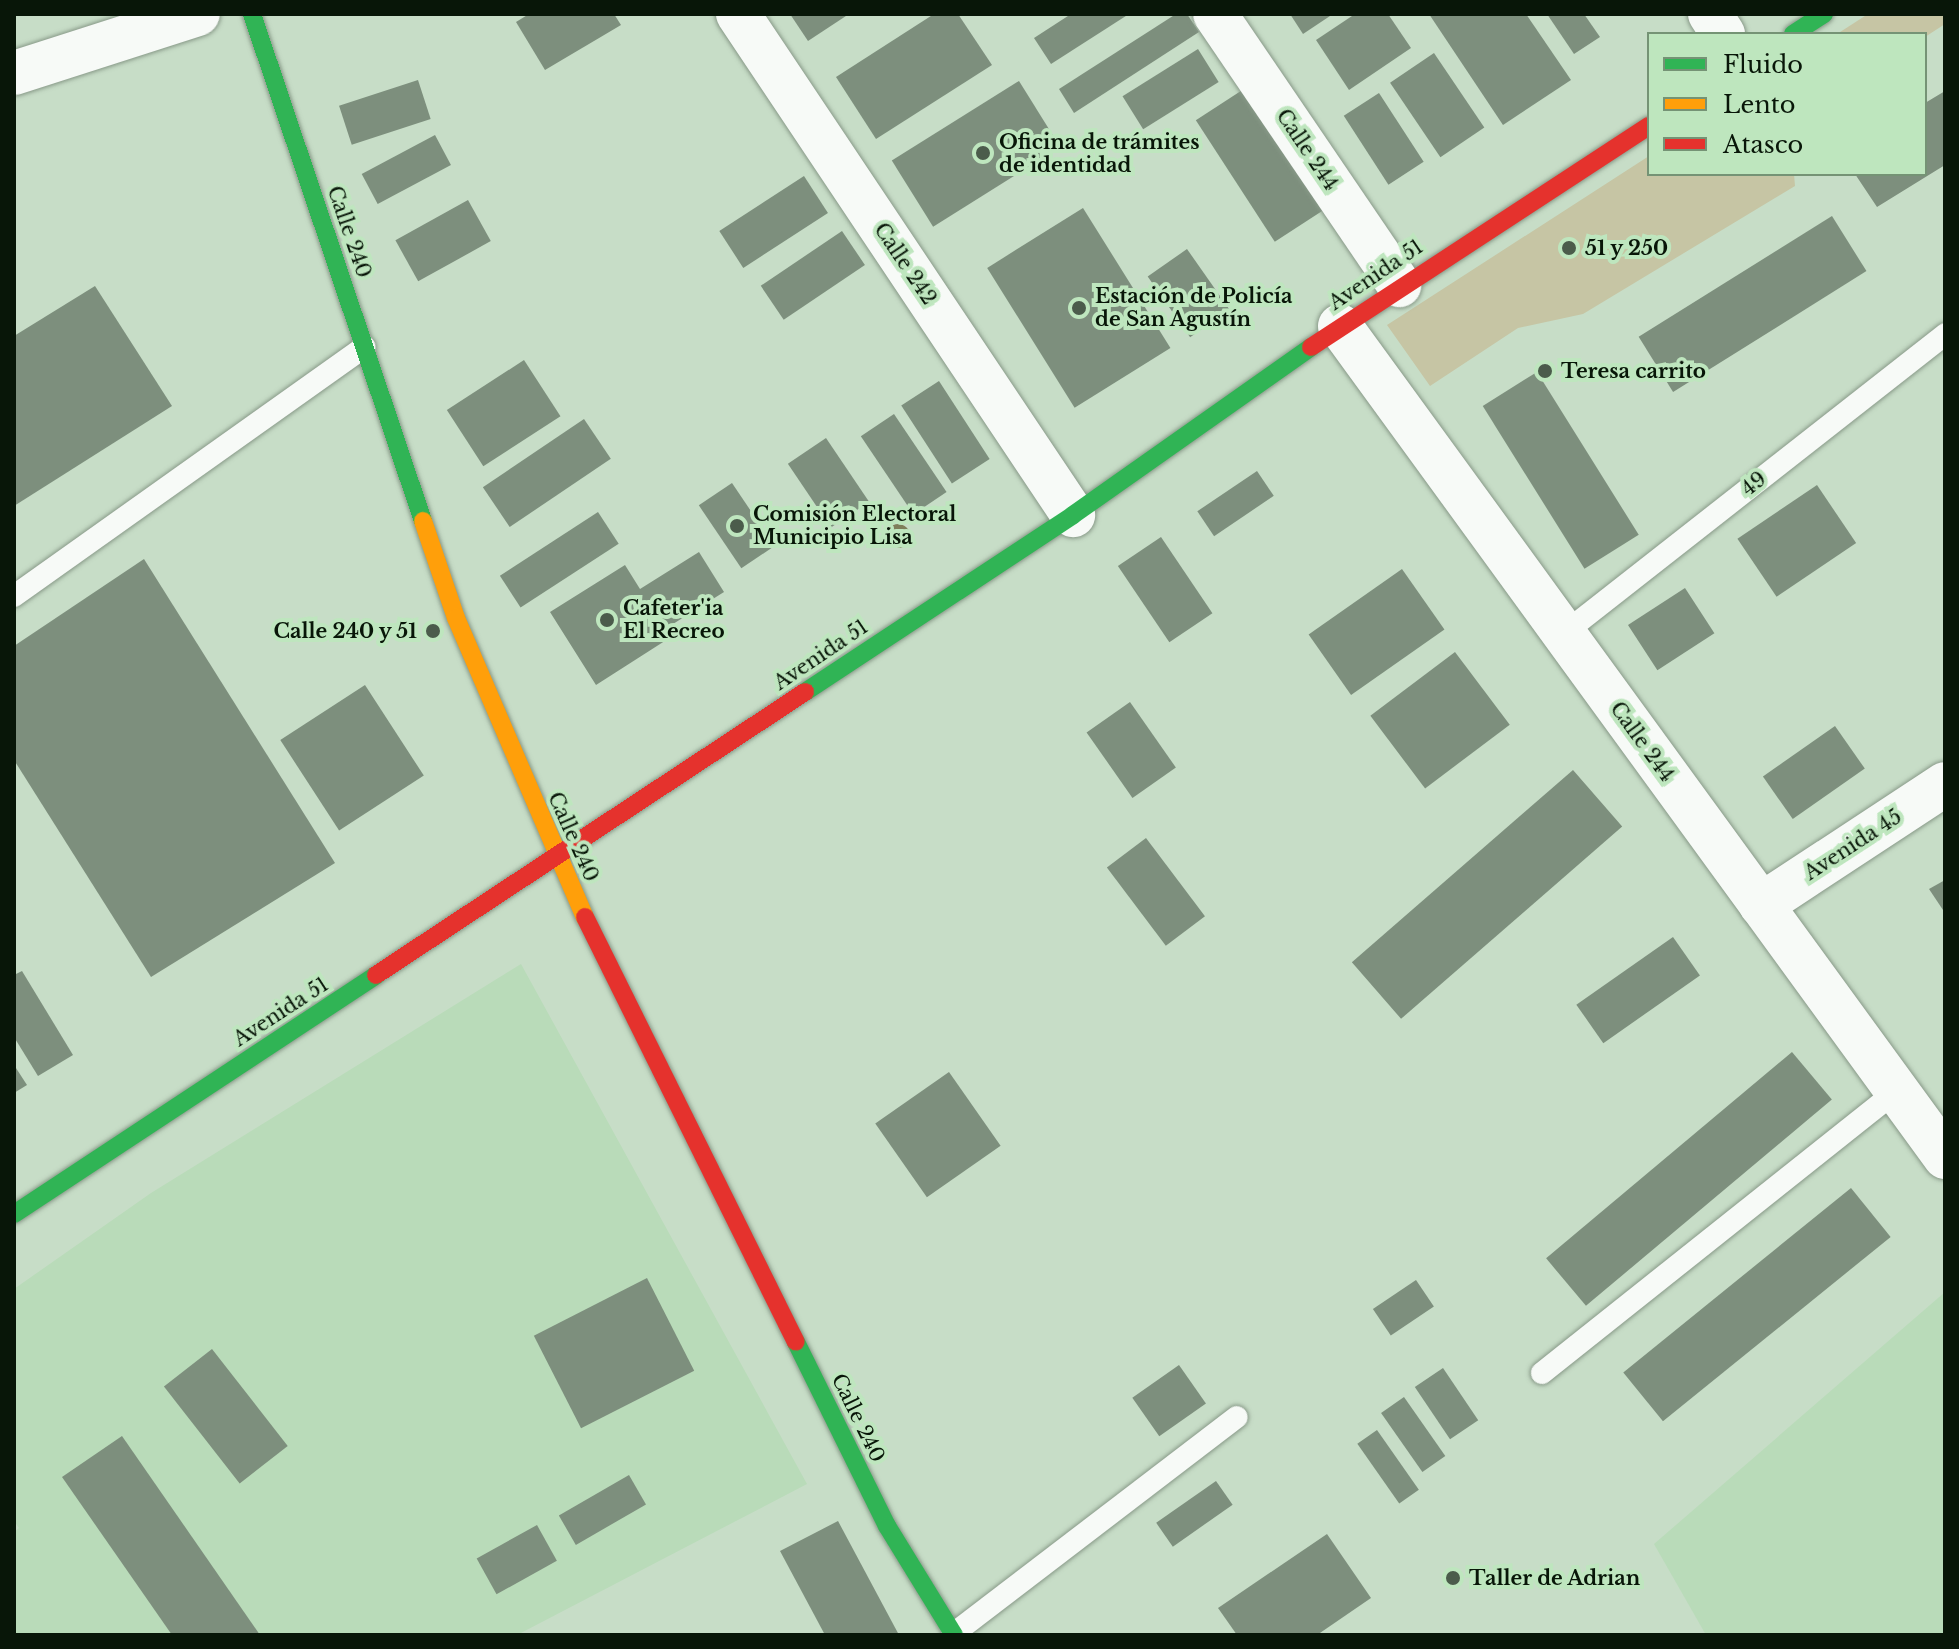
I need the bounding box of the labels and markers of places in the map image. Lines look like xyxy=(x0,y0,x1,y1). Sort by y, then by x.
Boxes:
place label: Oficina de trámites de identidad xyxy=(999,130,1200,177)
marker: Oficina de trámites de identidad xyxy=(974,144,992,162)
place label: 51 y 250 xyxy=(1585,236,1669,260)
marker: 51 y 250 xyxy=(1560,239,1578,257)
place label: Estación de Policía de San Agustín xyxy=(1095,284,1293,331)
marker: Estación de Policía de San Agustín xyxy=(1070,299,1088,317)
place label: Teresa carrito xyxy=(1561,359,1706,383)
marker: Teresa carrito xyxy=(1536,362,1554,380)
place label: Comisión Electoral Municipio Lisa xyxy=(753,502,956,549)
marker: Comisión Electoral Municipio Lisa xyxy=(728,517,746,535)
place label: Cafeter'ia El Recreo xyxy=(623,596,725,643)
marker: Cafeter'ia El Recreo xyxy=(598,611,616,629)
place label: Calle 240 y 51 xyxy=(272,619,417,643)
marker: Calle 240 y 51 xyxy=(424,622,442,640)
place label: Taller de Adrian xyxy=(1469,1566,1641,1590)
marker: Taller de Adrian xyxy=(1444,1569,1462,1587)

